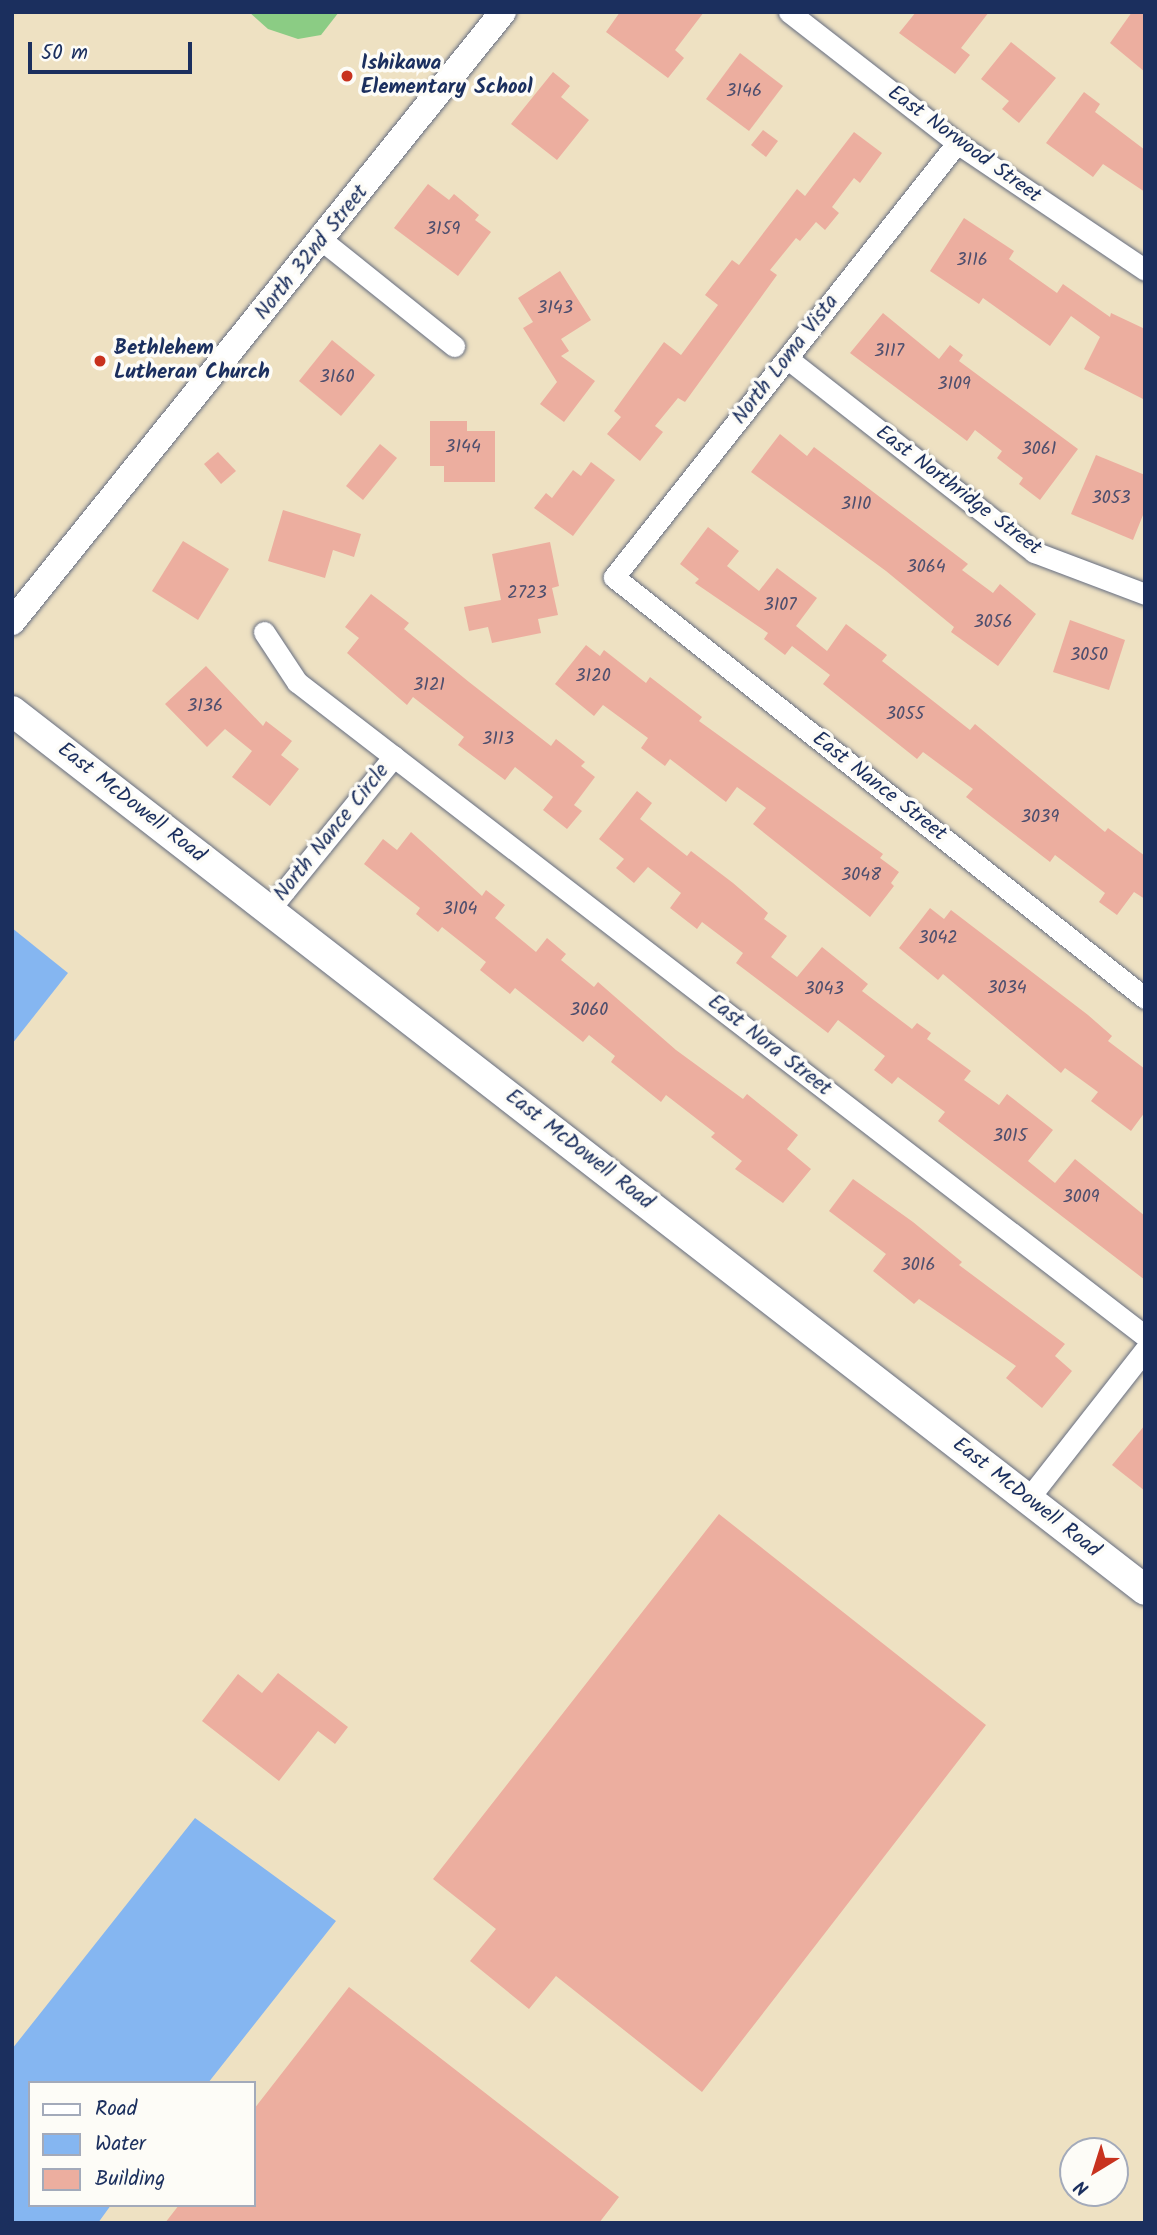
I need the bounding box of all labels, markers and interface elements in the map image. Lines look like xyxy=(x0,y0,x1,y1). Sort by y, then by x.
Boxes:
scale bar xyxy=(32,28,196,72)
text: 50 m xyxy=(41,37,88,70)
place label: Ishikawa Elementary School xyxy=(361,51,533,101)
marker: Ishikawa Elementary School xyxy=(339,68,355,84)
house number: 3146 xyxy=(726,81,762,103)
street label: East Norwood Street xyxy=(882,81,1046,209)
street label: North 32nd Street xyxy=(250,181,374,325)
house number: 3159 xyxy=(426,219,460,241)
house number: 3116 xyxy=(956,250,988,272)
street label: North Loma Vista xyxy=(728,290,844,430)
house number: 3143 xyxy=(537,298,573,320)
place label: Bethlehem Lutheran Church xyxy=(114,336,270,386)
house number: 3117 xyxy=(874,341,904,363)
marker: Bethlehem Lutheran Church xyxy=(92,353,108,369)
house number: 3160 xyxy=(320,367,354,389)
house number: 3109 xyxy=(937,374,971,396)
street label: East Northridge Street xyxy=(870,420,1046,562)
house number: 3144 xyxy=(445,437,481,459)
house number: 3061 xyxy=(1022,439,1056,461)
house number: 3053 xyxy=(1091,488,1131,510)
house number: 3110 xyxy=(841,494,871,516)
house number: 3064 xyxy=(906,557,946,579)
house number: 2723 xyxy=(507,583,547,605)
house number: 3107 xyxy=(763,595,797,617)
house number: 3056 xyxy=(974,612,1012,634)
house number: 3050 xyxy=(1070,645,1108,667)
house number: 3120 xyxy=(575,666,611,688)
house number: 3121 xyxy=(413,675,445,697)
house number: 3136 xyxy=(187,696,223,718)
house number: 3055 xyxy=(886,704,924,726)
street label: East Nance Street xyxy=(807,727,951,847)
house number: 3113 xyxy=(482,729,514,751)
street label: East McDowell Road xyxy=(52,737,210,869)
street label: North Nance Circle xyxy=(269,759,395,907)
house number: 3039 xyxy=(1021,807,1059,829)
house number: 3048 xyxy=(841,865,881,887)
house number: 3104 xyxy=(443,899,477,921)
house number: 3042 xyxy=(918,928,958,950)
house number: 3034 xyxy=(987,978,1027,1000)
house number: 3043 xyxy=(804,979,844,1001)
street label: East Nora Street xyxy=(702,990,836,1102)
house number: 3060 xyxy=(570,1000,608,1022)
street label: East McDowell Road xyxy=(500,1084,658,1216)
house number: 3015 xyxy=(993,1126,1027,1148)
house number: 3009 xyxy=(1062,1187,1100,1209)
house number: 3016 xyxy=(901,1255,935,1277)
street label: East McDowell Road xyxy=(947,1432,1105,1564)
legend xyxy=(28,2081,256,2207)
text: Road xyxy=(95,2093,137,2126)
text: Water xyxy=(95,2128,146,2161)
north arrow xyxy=(1059,2137,1129,2207)
text: Building xyxy=(95,2163,165,2196)
text: N xyxy=(1068,2171,1096,2202)

